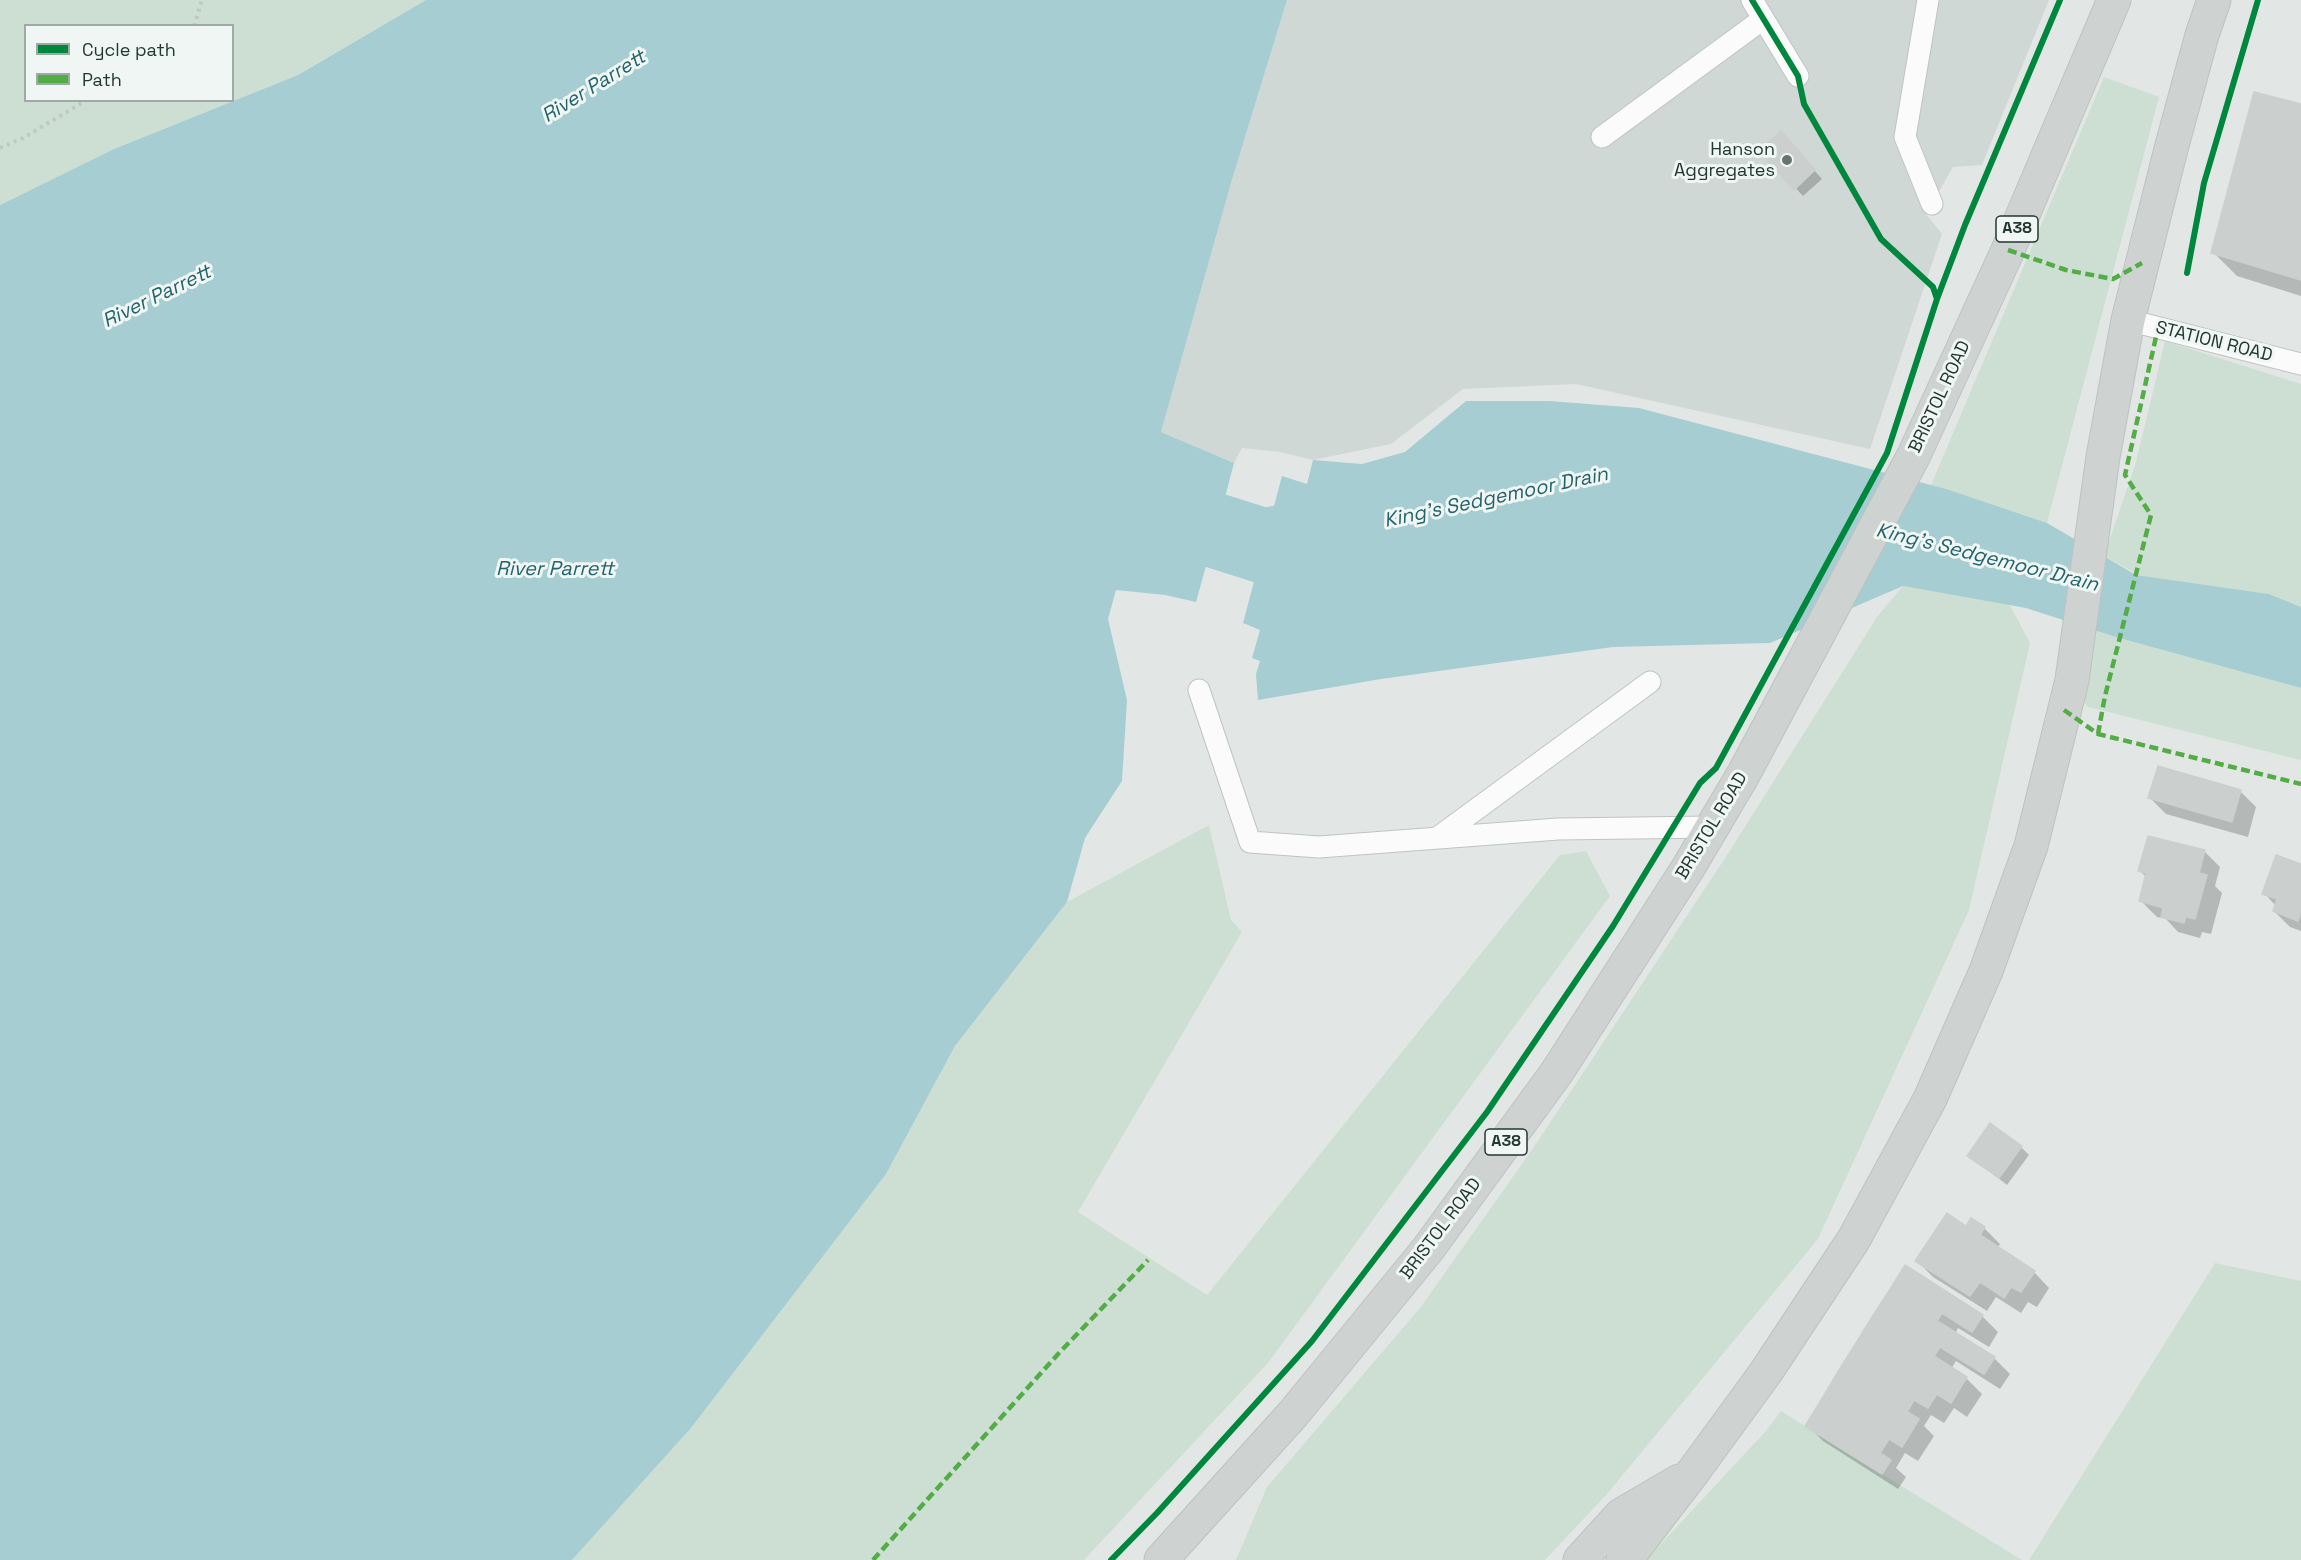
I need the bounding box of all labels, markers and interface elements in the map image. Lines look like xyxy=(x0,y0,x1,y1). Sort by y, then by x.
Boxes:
legend xyxy=(24,24,234,102)
text: Cycle path xyxy=(82,38,176,61)
water label: River Parrett xyxy=(538,46,650,128)
text: Path xyxy=(82,68,122,91)
place label: Hanson Aggregates xyxy=(1674,139,1775,182)
marker: Hanson Aggregates xyxy=(1780,153,1794,167)
road number: A38 xyxy=(1996,216,2038,242)
water label: River Parrett xyxy=(99,260,215,334)
street label: STATION ROAD xyxy=(2153,317,2275,367)
street label: BRISTOL ROAD xyxy=(1905,338,1975,456)
water label: King's Sedgemoor Drain xyxy=(1382,463,1610,533)
water label: King's Sedgemoor Drain xyxy=(1873,519,2101,597)
water label: River Parrett xyxy=(496,558,614,582)
street label: BRISTOL ROAD xyxy=(1672,769,1752,883)
road number: A38 xyxy=(1485,1129,1527,1155)
street label: BRISTOL ROAD xyxy=(1396,1174,1486,1284)

